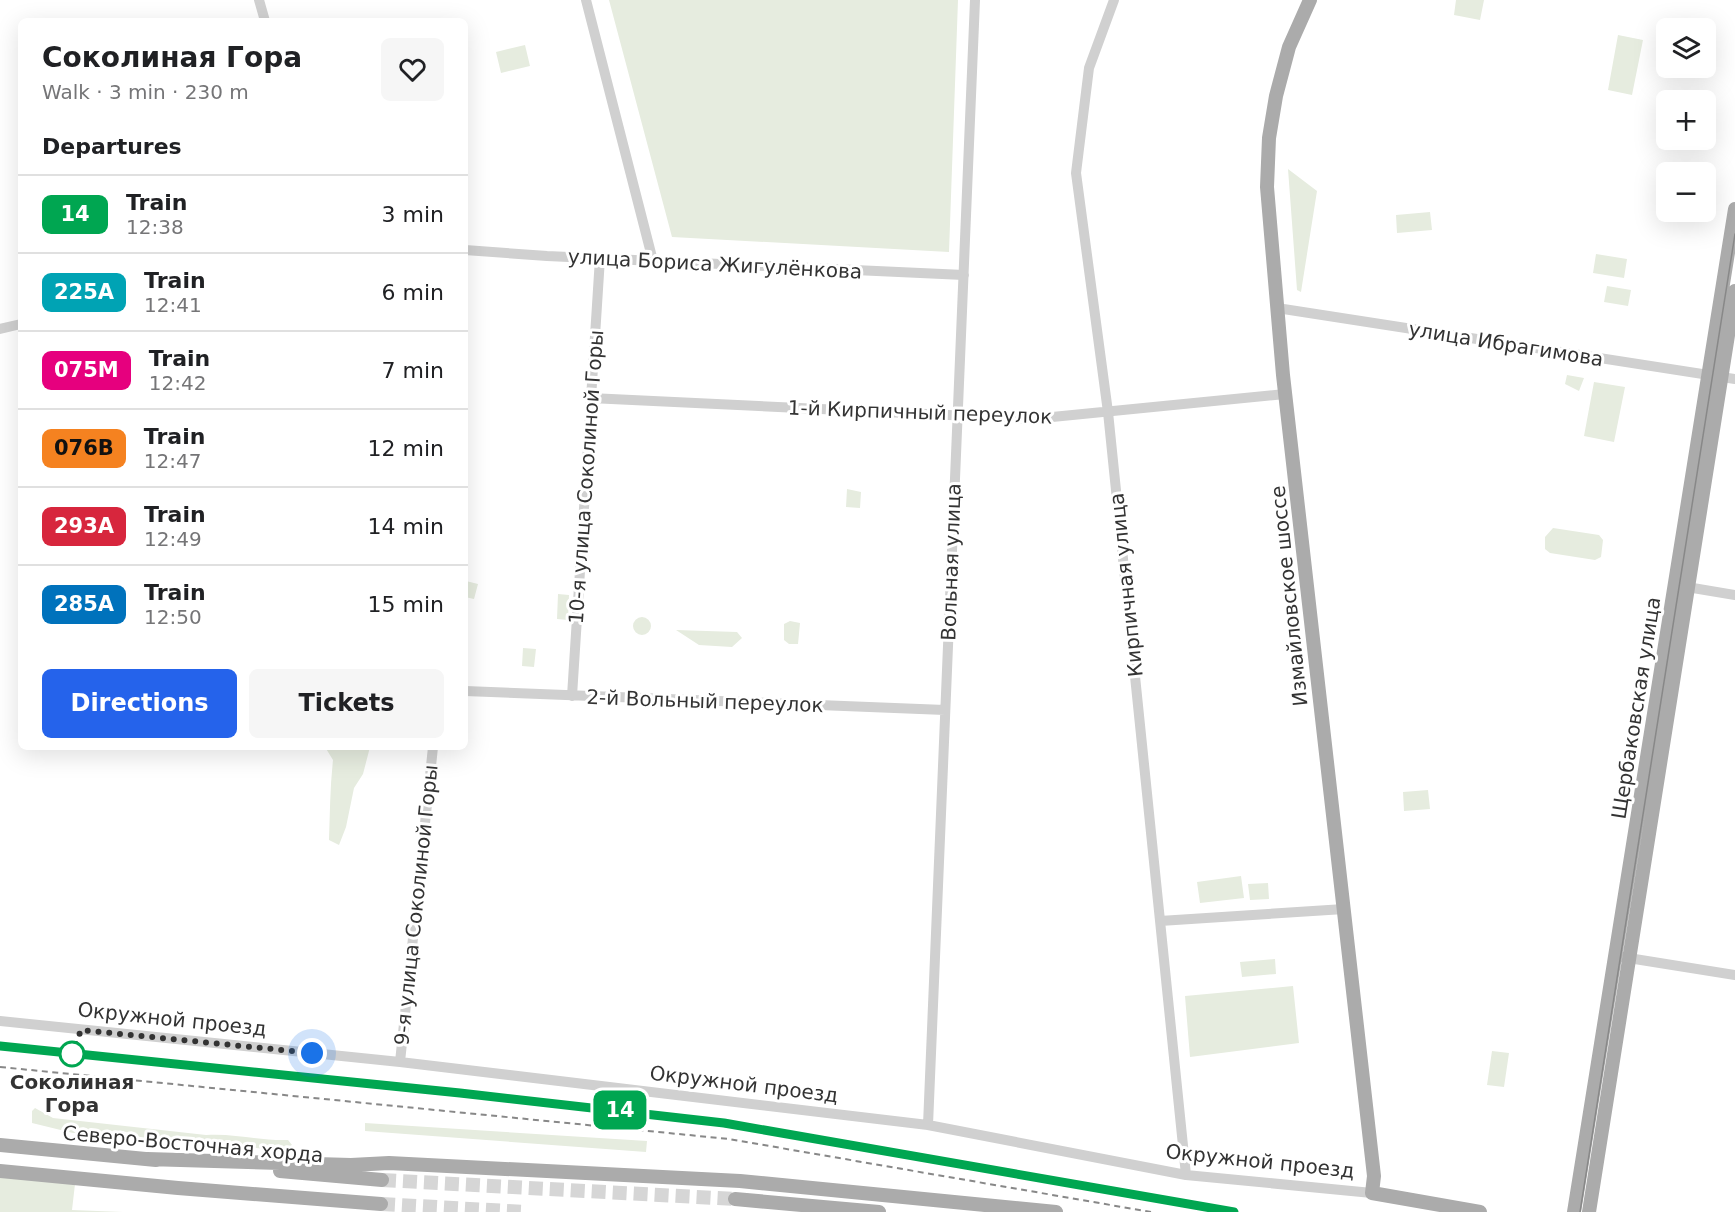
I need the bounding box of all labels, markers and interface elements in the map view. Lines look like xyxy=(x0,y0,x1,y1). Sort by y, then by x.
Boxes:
map controls xyxy=(1656,18,1716,222)
button: layers xyxy=(1656,18,1716,78)
button: heart xyxy=(381,38,444,101)
text: Соколиная Гора xyxy=(42,41,302,74)
text: Walk · 3 min · 230 m xyxy=(42,80,249,104)
button: + xyxy=(1656,90,1716,150)
text: Departures xyxy=(42,134,182,159)
button: − xyxy=(1656,162,1716,222)
text: Train xyxy=(126,190,188,215)
text: 14 xyxy=(60,202,90,226)
text: 3 min xyxy=(382,202,444,227)
text: 12:38 xyxy=(126,215,184,239)
street label: улица Бориса Жигулёнкова xyxy=(567,244,863,284)
text: Train xyxy=(144,268,206,293)
text: 225А xyxy=(54,280,114,304)
text: 6 min xyxy=(382,280,444,305)
text: 12:41 xyxy=(144,293,202,317)
street label: улица Ибрагимова xyxy=(1407,317,1605,371)
street label: 10-я улица Соколиной Горы xyxy=(564,329,608,625)
text: Train xyxy=(149,346,210,371)
text: 075М xyxy=(54,358,119,382)
text: 7 min xyxy=(382,358,444,383)
text: 12:42 xyxy=(149,371,206,395)
street label: 1-й Кирпичный переулок xyxy=(787,395,1053,429)
text: Train xyxy=(144,424,205,449)
text: 076В xyxy=(54,436,114,460)
text: 12 min xyxy=(368,436,444,461)
text: 12:47 xyxy=(144,449,201,473)
street label: Вольная улица xyxy=(936,483,966,641)
street label: Измайловское шоссе xyxy=(1265,485,1313,707)
street label: Кирпичная улица xyxy=(1104,492,1148,678)
text: Train xyxy=(144,502,206,527)
text: 293А xyxy=(54,514,114,538)
text: 14 min xyxy=(368,514,444,539)
text: 12:49 xyxy=(144,527,202,551)
text: Train xyxy=(144,580,206,605)
text: 285А xyxy=(54,592,114,616)
text: 15 min xyxy=(368,592,444,617)
street label: Щербаковская улица xyxy=(1607,595,1665,821)
text: 12:50 xyxy=(144,605,202,629)
button: Directions xyxy=(42,669,237,738)
button: Tickets xyxy=(249,669,444,738)
street label: 2-й Вольный переулок xyxy=(586,685,824,717)
street label: 9-я улица Соколиной Горы xyxy=(389,763,443,1047)
street label: Окружной проезд xyxy=(76,997,268,1041)
your location xyxy=(297,1038,327,1068)
marker: Соколиная Гора xyxy=(59,1041,85,1067)
street label: Окружной проезд xyxy=(648,1061,840,1107)
place label: Соколиная Гора xyxy=(10,1070,134,1117)
line badge: 14 xyxy=(593,1090,647,1130)
text: 14 xyxy=(605,1098,635,1122)
street label: Северо-Восточная хорда xyxy=(62,1121,324,1167)
street label: Окружной проезд xyxy=(1164,1139,1356,1183)

